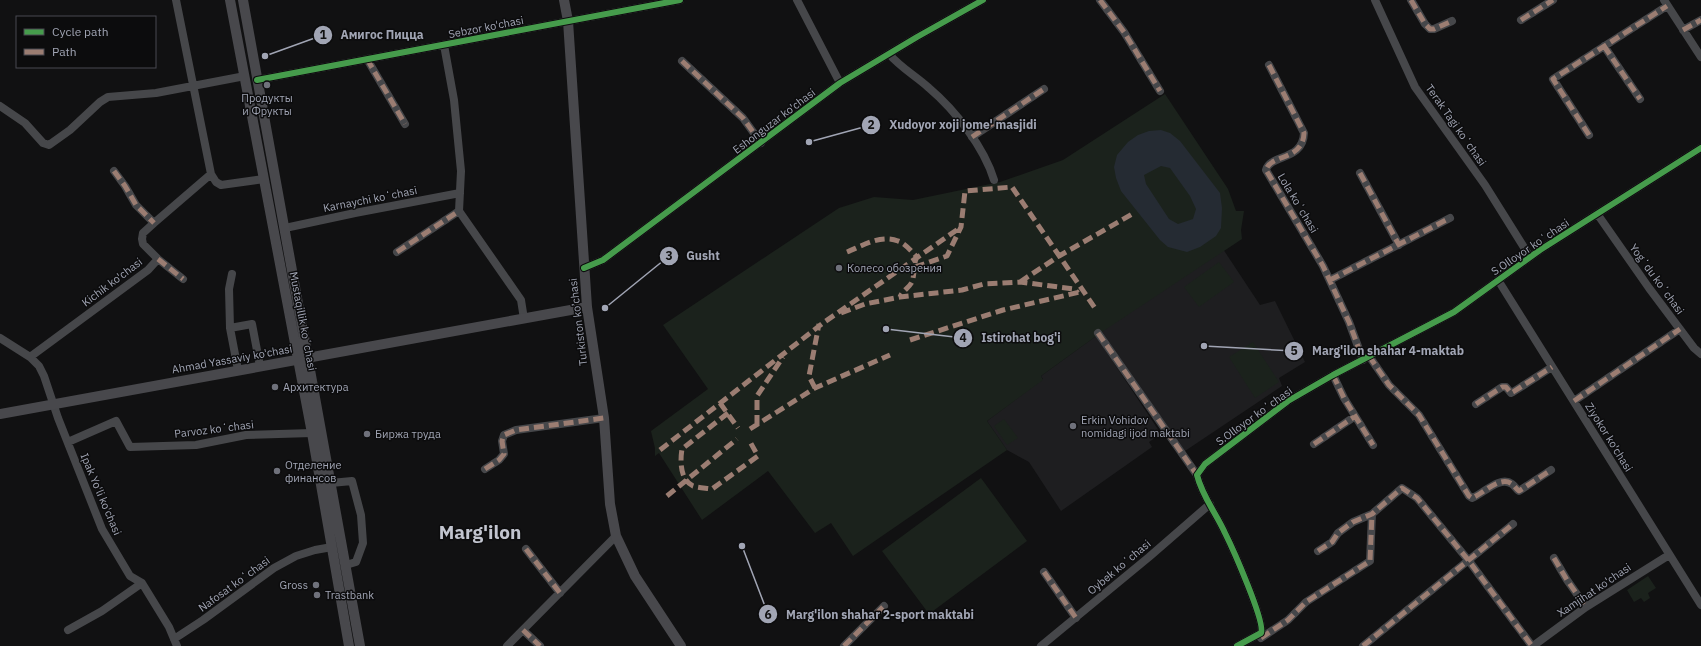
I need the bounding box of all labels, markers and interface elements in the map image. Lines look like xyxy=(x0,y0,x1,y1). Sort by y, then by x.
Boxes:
street label: Sebzor ko'chasi xyxy=(447,13,525,41)
legend xyxy=(16,16,156,68)
callout: Амигос Пицца xyxy=(313,23,432,47)
text: Cycle path xyxy=(52,24,109,39)
text: 1 xyxy=(319,27,327,42)
text: Амигос Пицца xyxy=(340,27,424,42)
text: Path xyxy=(52,44,77,59)
marker: Продукты и Фрукты xyxy=(262,80,272,90)
street label: Terak Tagi koʻchasi xyxy=(1423,81,1489,169)
street label: Eshonguzar ko'chasi xyxy=(730,85,818,157)
place label: Продукты и Фрукты xyxy=(241,91,293,118)
callout: Xudoyor xoji jome' masjidi xyxy=(861,113,1045,137)
text: 2 xyxy=(867,117,875,132)
text: Xudoyor xoji jome' masjidi xyxy=(889,117,1037,132)
street label: Lola koʻchasi xyxy=(1275,171,1321,235)
street label: Karnaychi koʻchasi xyxy=(322,183,418,215)
street label: S.Olloyor koʻchasi xyxy=(1488,216,1572,278)
street label: Yogʻdu koʻchasi xyxy=(1627,241,1687,317)
callout: Gusht xyxy=(659,244,728,268)
text: 3 xyxy=(665,248,673,263)
text: Gusht xyxy=(686,248,720,263)
street label: Kichik ko'chasi xyxy=(79,255,145,309)
place label: Колесо обозрения xyxy=(847,261,942,275)
marker: Колесо обозрения xyxy=(834,263,844,273)
street label: Mustaqillik koʻchasi xyxy=(287,270,319,372)
street label: Turkiston ko’chasi xyxy=(566,277,590,367)
callout: Istirohat bog'i xyxy=(953,326,1069,350)
text: 4 xyxy=(959,330,967,345)
text: Istirohat bog'i xyxy=(981,330,1061,345)
callout: Marg'ilon shahar 4-maktab xyxy=(1284,339,1471,363)
street label: Ahmad Yassaviy ko'chasi xyxy=(171,342,293,376)
text: 5 xyxy=(1290,343,1298,358)
text: Marg'ilon shahar 4-maktab xyxy=(1312,343,1464,358)
place label: Архитектура xyxy=(283,380,349,394)
marker: Архитектура xyxy=(270,382,280,392)
street label: S.Olloyor koʻchasi xyxy=(1213,384,1295,448)
street label: Ziyokor ko'chasi xyxy=(1582,400,1636,474)
place label: Erkin Vohidov nomidagi ijod maktabi xyxy=(1081,413,1190,440)
street label: Parvoz koʻchasi xyxy=(174,417,254,441)
marker: Erkin Vohidov nomidagi ijod maktabi xyxy=(1068,421,1078,431)
place label: Биржа труда xyxy=(375,427,441,441)
marker: Биржа труда xyxy=(362,429,372,439)
street label: Ipak Yo'li ko'chasi xyxy=(77,451,125,537)
place label: Отделение финансов xyxy=(285,458,342,485)
marker: Отделение финансов xyxy=(272,466,282,476)
district label: Marg'ilon xyxy=(439,520,521,544)
street label: Oybek koʻchasi xyxy=(1085,536,1153,598)
street label: Nafosat koʻchasi xyxy=(195,553,273,615)
street label: Xamjihat ko'chasi xyxy=(1554,560,1634,620)
place label: Gross xyxy=(280,578,308,592)
marker: Gross xyxy=(311,580,321,590)
place label: Trastbank xyxy=(325,588,374,602)
marker: Trastbank xyxy=(312,590,322,600)
callout: Marg'ilon shahar 2-sport maktabi xyxy=(758,602,982,626)
text: 6 xyxy=(764,607,772,622)
text: Marg'ilon shahar 2-sport maktabi xyxy=(786,607,974,622)

